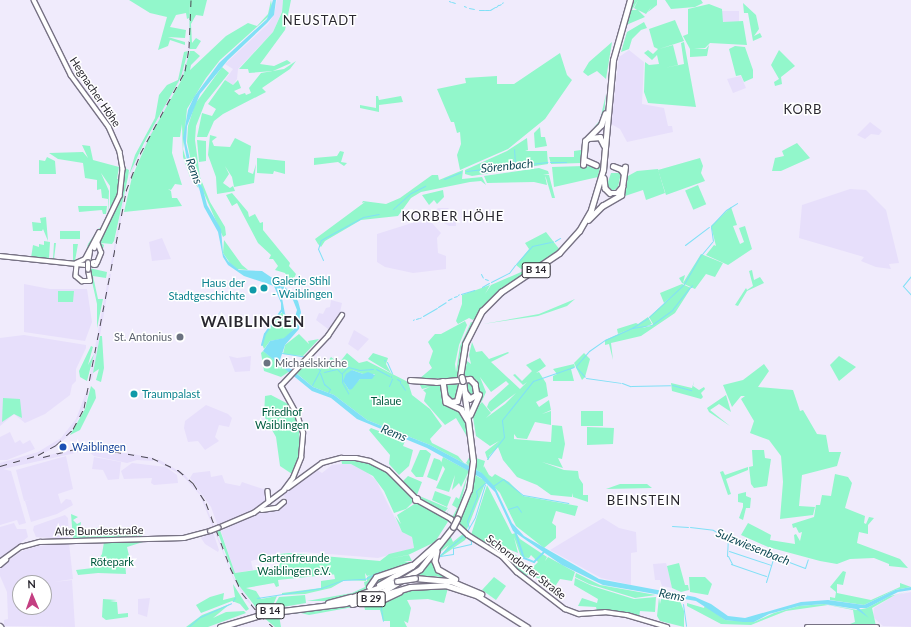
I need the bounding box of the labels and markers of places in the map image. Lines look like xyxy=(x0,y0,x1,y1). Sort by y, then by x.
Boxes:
place label: Galerie Stihl - Waiblingen xyxy=(272,275,333,301)
place label: Haus der Stadtgeschichte xyxy=(168,277,245,303)
marker: Galerie Stihl - Waiblingen xyxy=(259,283,269,293)
marker: Haus der Stadtgeschichte xyxy=(248,285,258,295)
place label: St. Antonius xyxy=(114,330,172,344)
marker: St. Antonius xyxy=(175,332,185,342)
place label: Michaelskirche xyxy=(275,356,347,370)
marker: Michaelskirche xyxy=(262,358,272,368)
place label: Traumpalast xyxy=(142,387,200,401)
marker: Traumpalast xyxy=(129,389,139,399)
place label: Waiblingen xyxy=(72,440,126,454)
marker: Waiblingen xyxy=(57,441,69,453)

